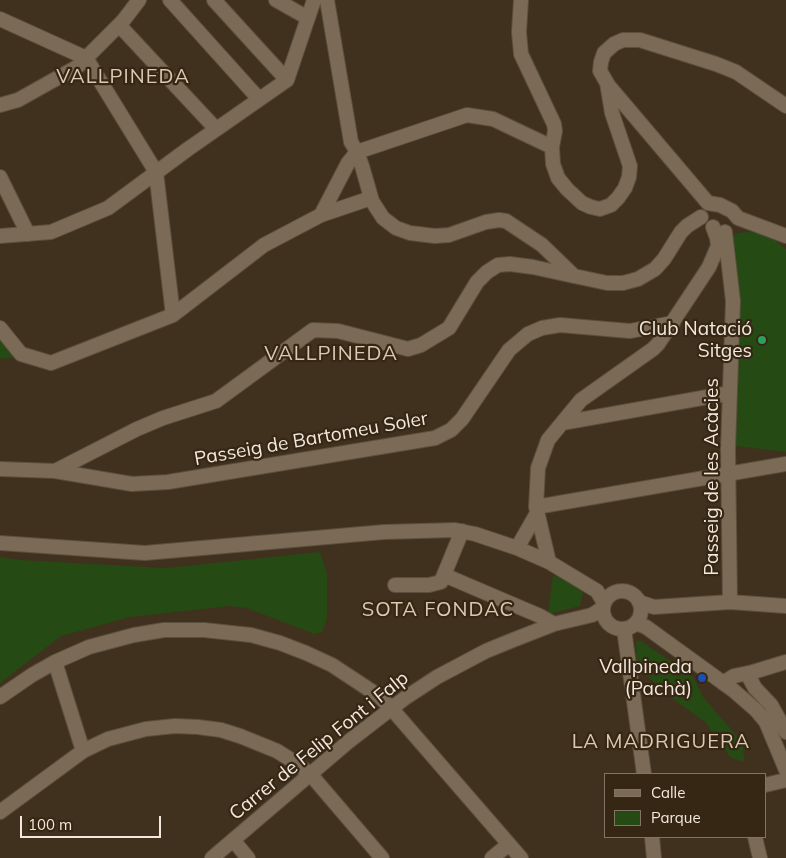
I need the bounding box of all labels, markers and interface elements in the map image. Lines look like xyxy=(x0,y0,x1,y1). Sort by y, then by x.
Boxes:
district label: VALLPINEDA xyxy=(55,65,191,89)
place label: Club Natació Sitges xyxy=(639,318,752,362)
marker: Club Natació Sitges xyxy=(756,334,768,346)
district label: VALLPINEDA xyxy=(263,342,399,366)
street label: Passeig de les Acàcies xyxy=(701,378,723,576)
street label: Passeig de Bartomeu Soler xyxy=(193,407,429,471)
district label: SOTA FONDAC xyxy=(360,598,516,622)
place label: Vallpineda (Pachà) xyxy=(599,656,692,700)
street label: Carrer de Felip Font i Falp xyxy=(225,667,413,825)
marker: Vallpineda (Pachà) xyxy=(696,672,708,684)
district label: LA MADRIGUERA xyxy=(570,730,752,754)
legend xyxy=(604,773,766,838)
text: Calle xyxy=(651,783,685,802)
scale bar xyxy=(22,806,164,838)
text: Parque xyxy=(651,808,701,827)
text: 100 m xyxy=(28,815,72,834)

